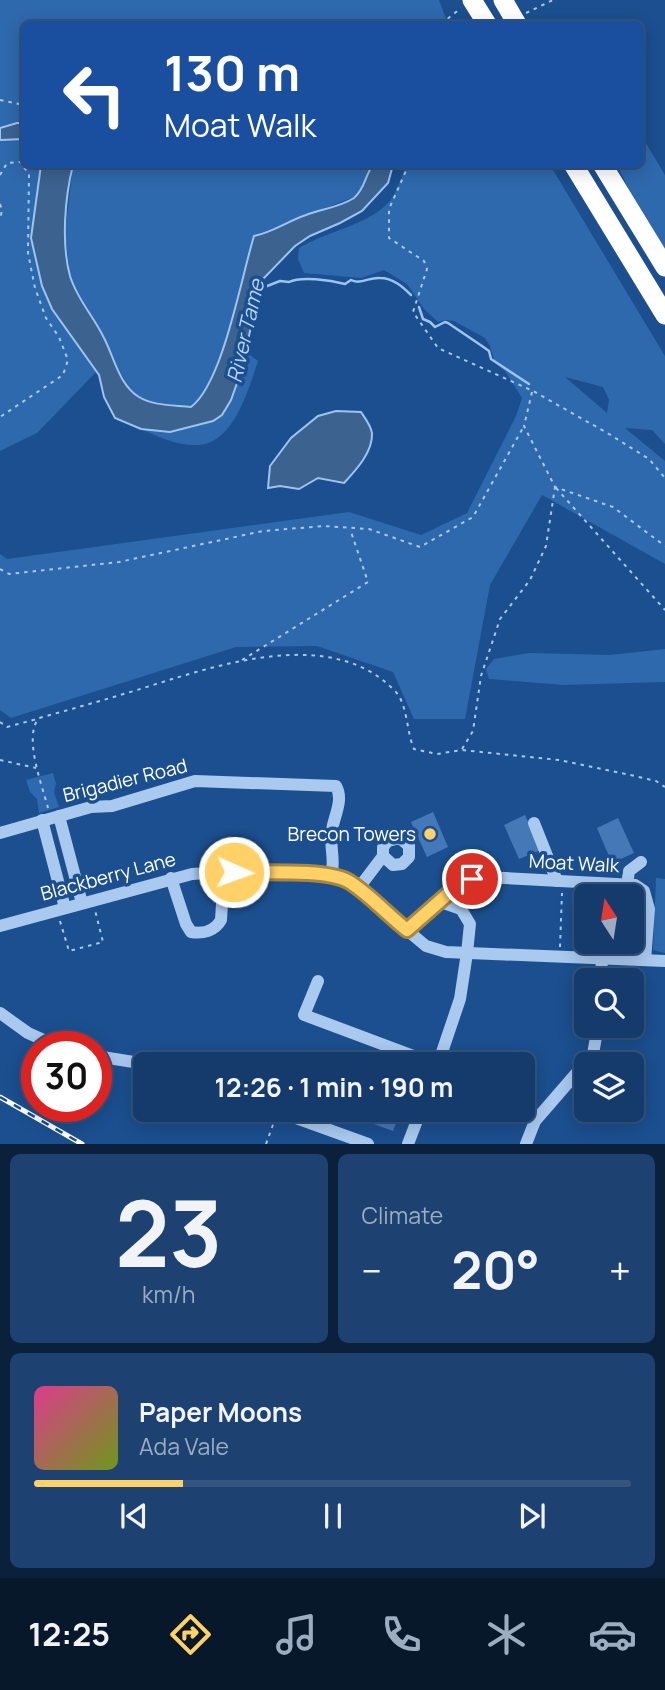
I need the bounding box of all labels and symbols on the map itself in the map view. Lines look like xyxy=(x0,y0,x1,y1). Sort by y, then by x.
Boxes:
water label: River Tame xyxy=(220,275,271,385)
street label: Brigadier Road xyxy=(60,752,190,808)
place label: Brecon Towers xyxy=(288,821,416,847)
marker: Brecon Towers xyxy=(422,826,438,842)
position arrow xyxy=(197,835,271,909)
street label: Blackberry Lane xyxy=(38,845,178,907)
street label: Moat Walk xyxy=(528,848,620,878)
pin xyxy=(442,849,502,909)
north arrow xyxy=(574,884,644,954)
speed limit sign: 30 xyxy=(21,1031,112,1122)

